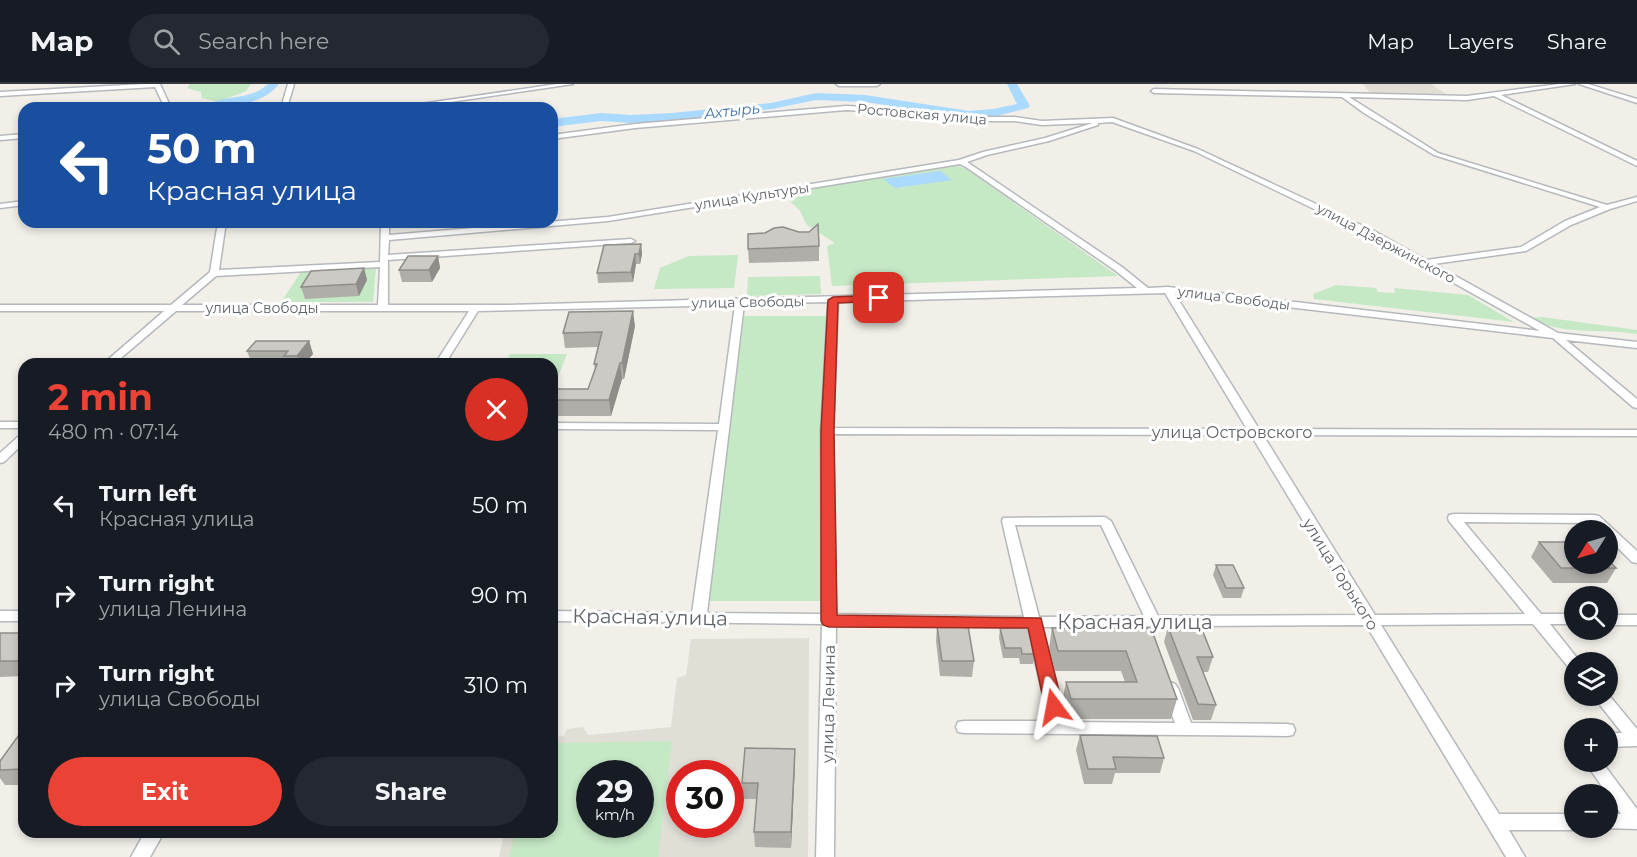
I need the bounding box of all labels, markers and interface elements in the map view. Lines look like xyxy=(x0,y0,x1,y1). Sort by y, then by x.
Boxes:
search box xyxy=(129,14,549,68)
text: Map xyxy=(30,24,93,58)
icon: search xyxy=(150,25,183,58)
text: Search here xyxy=(198,28,329,55)
text: Map xyxy=(1367,29,1414,54)
text: Layers xyxy=(1447,29,1514,54)
text: Share xyxy=(1547,29,1607,54)
water label: Ахтырь xyxy=(702,98,761,123)
street label: Ростовская улица xyxy=(856,99,988,129)
text: 50 m xyxy=(147,122,256,174)
icon: left xyxy=(48,126,126,204)
text: Красная улица xyxy=(147,174,357,207)
street label: улица Культуры xyxy=(693,178,810,214)
street label: улица Дзержинского xyxy=(1313,198,1459,287)
pin xyxy=(853,272,904,323)
icon: arrive xyxy=(862,281,895,314)
street label: улица Свободы xyxy=(1176,282,1291,314)
street label: улица Свободы xyxy=(690,292,805,312)
street label: улица Свободы xyxy=(204,299,319,317)
text: 2 min xyxy=(48,375,153,419)
button: close xyxy=(465,378,528,441)
text: 480 m · 07:14 xyxy=(48,420,179,444)
street label: улица Островского xyxy=(1151,423,1312,442)
text: Turn left xyxy=(99,480,197,507)
icon: left xyxy=(48,489,81,522)
text: 50 m xyxy=(472,492,528,519)
text: Красная улица xyxy=(99,507,254,531)
street label: улица Горького xyxy=(1298,514,1383,634)
north arrow xyxy=(1564,520,1618,574)
map controls xyxy=(1564,520,1618,838)
text: Turn right xyxy=(99,570,214,597)
icon: right xyxy=(48,579,81,612)
text: 90 m xyxy=(471,582,528,609)
button: search xyxy=(1564,586,1618,640)
text: улица Ленина xyxy=(99,597,247,621)
street label: Красная улица xyxy=(572,604,728,630)
street label: Красная улица xyxy=(1057,610,1213,634)
street label: улица Ленина xyxy=(818,645,839,764)
button: layers xyxy=(1564,652,1618,706)
text: Turn right xyxy=(99,660,214,687)
icon: right xyxy=(48,669,81,702)
text: 310 m xyxy=(464,672,528,699)
position arrow xyxy=(1022,675,1086,739)
text: улица Свободы xyxy=(99,687,260,711)
button: + xyxy=(1564,718,1618,772)
button: Exit xyxy=(48,757,282,826)
button: Share xyxy=(294,757,528,826)
speed limit sign: 30 xyxy=(666,760,744,838)
text: 29 xyxy=(597,773,633,810)
button: − xyxy=(1564,784,1618,838)
text: km/h xyxy=(595,805,635,824)

